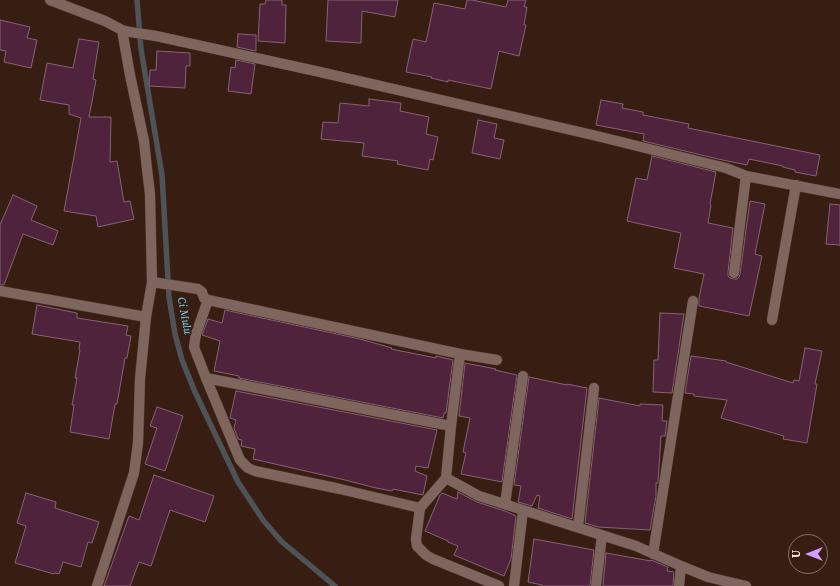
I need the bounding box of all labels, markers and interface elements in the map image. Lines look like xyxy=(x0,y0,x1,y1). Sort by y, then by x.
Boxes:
water label: Ci Mulu xyxy=(174,296,194,336)
north arrow xyxy=(788,534,828,574)
text: U xyxy=(789,550,804,558)

